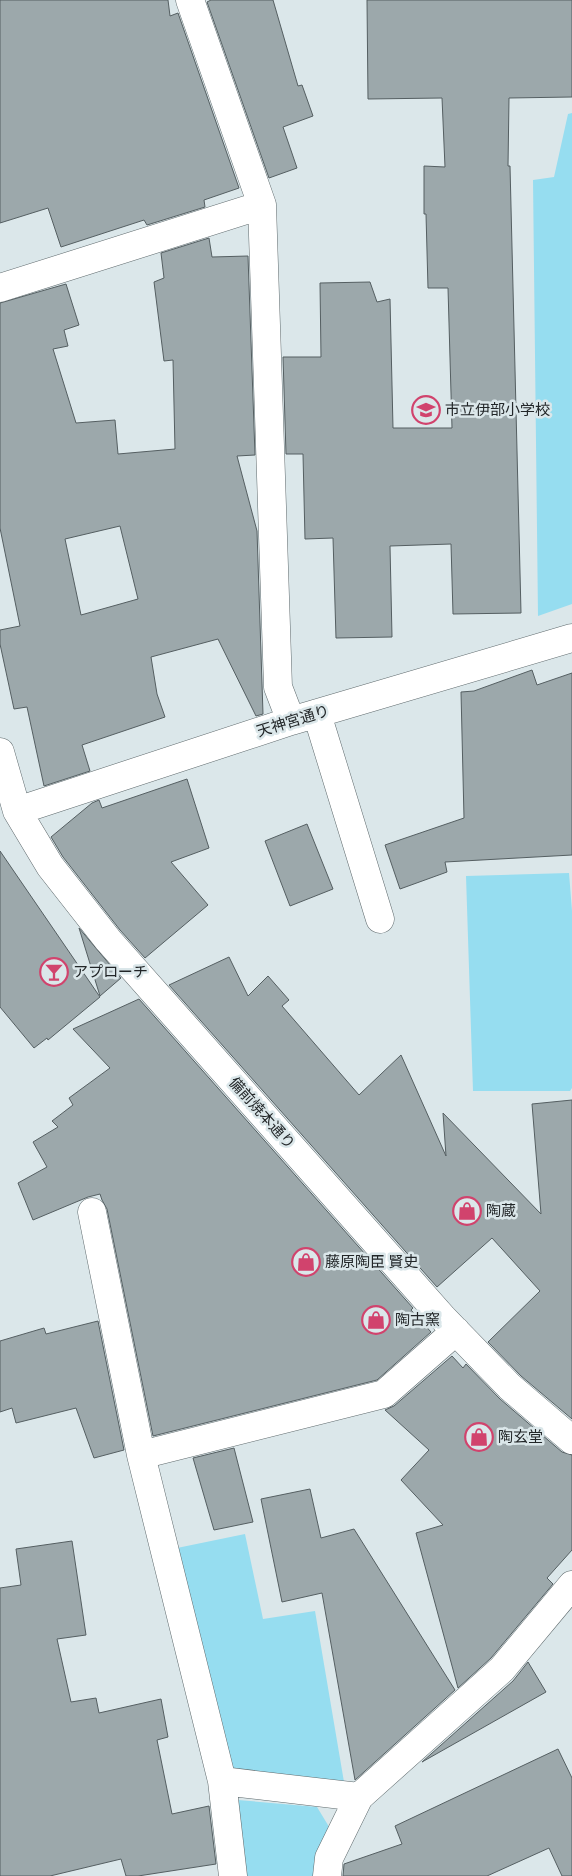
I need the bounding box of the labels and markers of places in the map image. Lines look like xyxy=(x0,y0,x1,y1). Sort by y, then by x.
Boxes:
school or university icon: 市立伊部小学校 xyxy=(411,395,441,425)
place label: 市立伊部小学校 xyxy=(445,400,550,419)
bar icon: アプローチ xyxy=(39,957,69,987)
place label: アプローチ xyxy=(73,962,148,981)
shop icon: 陶蔵 xyxy=(452,1196,482,1226)
place label: 陶蔵 xyxy=(486,1201,516,1220)
shop icon: 藤原陶臣 賢史 xyxy=(291,1247,321,1277)
place label: 藤原陶臣 賢史 xyxy=(325,1252,419,1271)
shop icon: 陶古窯 xyxy=(361,1305,391,1335)
place label: 陶古窯 xyxy=(395,1310,440,1329)
shop icon: 陶玄堂 xyxy=(464,1422,494,1452)
place label: 陶玄堂 xyxy=(498,1427,543,1446)

